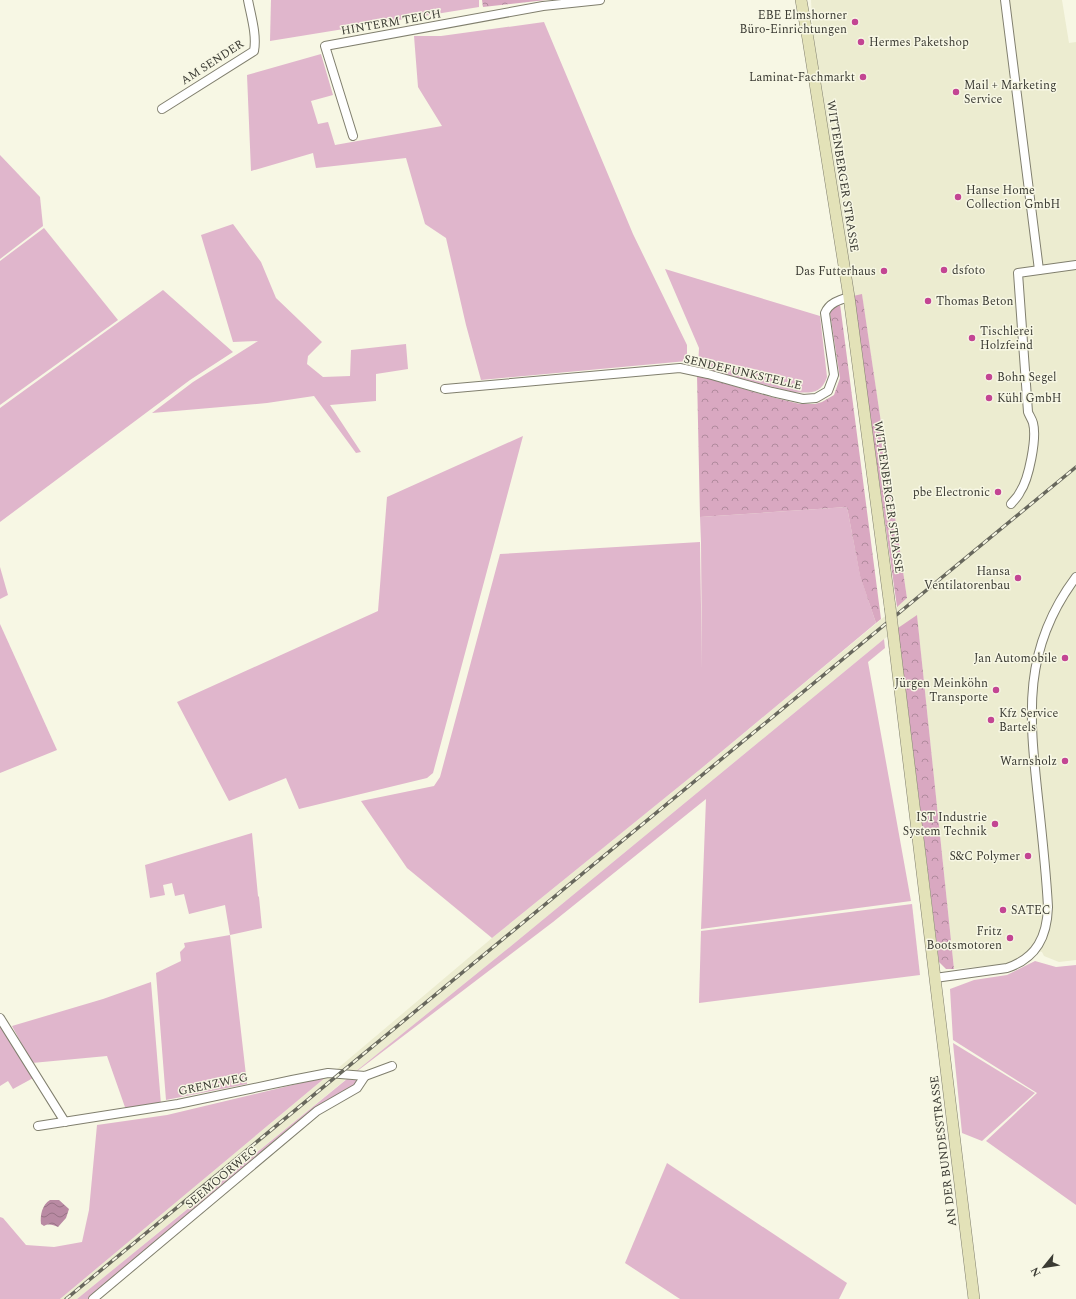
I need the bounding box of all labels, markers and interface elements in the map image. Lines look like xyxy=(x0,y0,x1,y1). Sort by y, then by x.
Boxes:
street label: HINTERM TEICH xyxy=(340,4,443,41)
place label: EBE Elmshorner Büro-Einrichtungen xyxy=(740,6,847,39)
marker: EBE Elmshorner Büro-Einrichtungen xyxy=(850,17,860,27)
place label: Hermes Paketshop xyxy=(869,33,969,52)
street label: AM SENDER xyxy=(177,35,248,90)
marker: Hermes Paketshop xyxy=(856,37,866,47)
place label: Laminat-Fachmarkt xyxy=(749,68,855,87)
marker: Laminat-Fachmarkt xyxy=(858,72,868,82)
place label: Mail + Marketing Service xyxy=(964,76,1057,109)
marker: Mail + Marketing Service xyxy=(951,87,961,97)
street label: WITTENBERGER STRASSE xyxy=(821,99,864,253)
place label: Hanse Home Collection GmbH xyxy=(966,181,1060,214)
marker: Hanse Home Collection GmbH xyxy=(953,192,963,202)
place label: dsfoto xyxy=(952,261,985,280)
place label: Das Futterhaus xyxy=(795,262,876,281)
marker: dsfoto xyxy=(939,265,949,275)
marker: Das Futterhaus xyxy=(879,266,889,276)
place label: Thomas Beton xyxy=(936,292,1013,311)
marker: Thomas Beton xyxy=(923,296,933,306)
place label: Tischlerei Holzfeind xyxy=(980,322,1034,355)
marker: Tischlerei Holzfeind xyxy=(967,333,977,343)
street label: SENDEFUNKSTELLE xyxy=(682,350,804,395)
place label: Bohn Segel xyxy=(997,368,1057,387)
marker: Bohn Segel xyxy=(984,372,994,382)
place label: Kühl GmbH xyxy=(997,389,1061,408)
marker: Kühl GmbH xyxy=(984,393,994,403)
street label: WITTENBERGER STRASSE xyxy=(868,420,909,574)
place label: pbe Electronic xyxy=(913,483,990,502)
marker: pbe Electronic xyxy=(993,487,1003,497)
place label: Hansa Ventilatorenbau xyxy=(924,562,1010,595)
marker: Hansa Ventilatorenbau xyxy=(1013,573,1023,583)
place label: Jan Automobile xyxy=(974,649,1057,668)
marker: Jan Automobile xyxy=(1060,653,1070,663)
place label: Jürgen Meinköhn Transporte xyxy=(895,674,988,707)
marker: Jürgen Meinköhn Transporte xyxy=(991,685,1001,695)
place label: Kfz Service Bartels xyxy=(999,704,1059,737)
marker: Kfz Service Bartels xyxy=(986,715,996,725)
place label: Warnsholz xyxy=(1000,752,1057,771)
marker: Warnsholz xyxy=(1060,756,1070,766)
place label: IST Industrie System Technik xyxy=(903,808,987,841)
marker: IST Industrie System Technik xyxy=(990,819,1000,829)
place label: S&C Polymer xyxy=(949,847,1020,866)
marker: S&C Polymer xyxy=(1023,851,1033,861)
place label: SATEC xyxy=(1011,901,1051,920)
marker: SATEC xyxy=(998,905,1008,915)
place label: Fritz Bootsmotoren xyxy=(926,922,1002,955)
marker: Fritz Bootsmotoren xyxy=(1005,933,1015,943)
street label: GRENZWEG xyxy=(176,1068,250,1101)
street label: AN DER BUNDESSTRASSE xyxy=(925,1074,962,1227)
street label: SEEMOORWEG xyxy=(181,1141,262,1213)
north arrow xyxy=(1024,1247,1064,1287)
text: N xyxy=(1026,1264,1045,1280)

